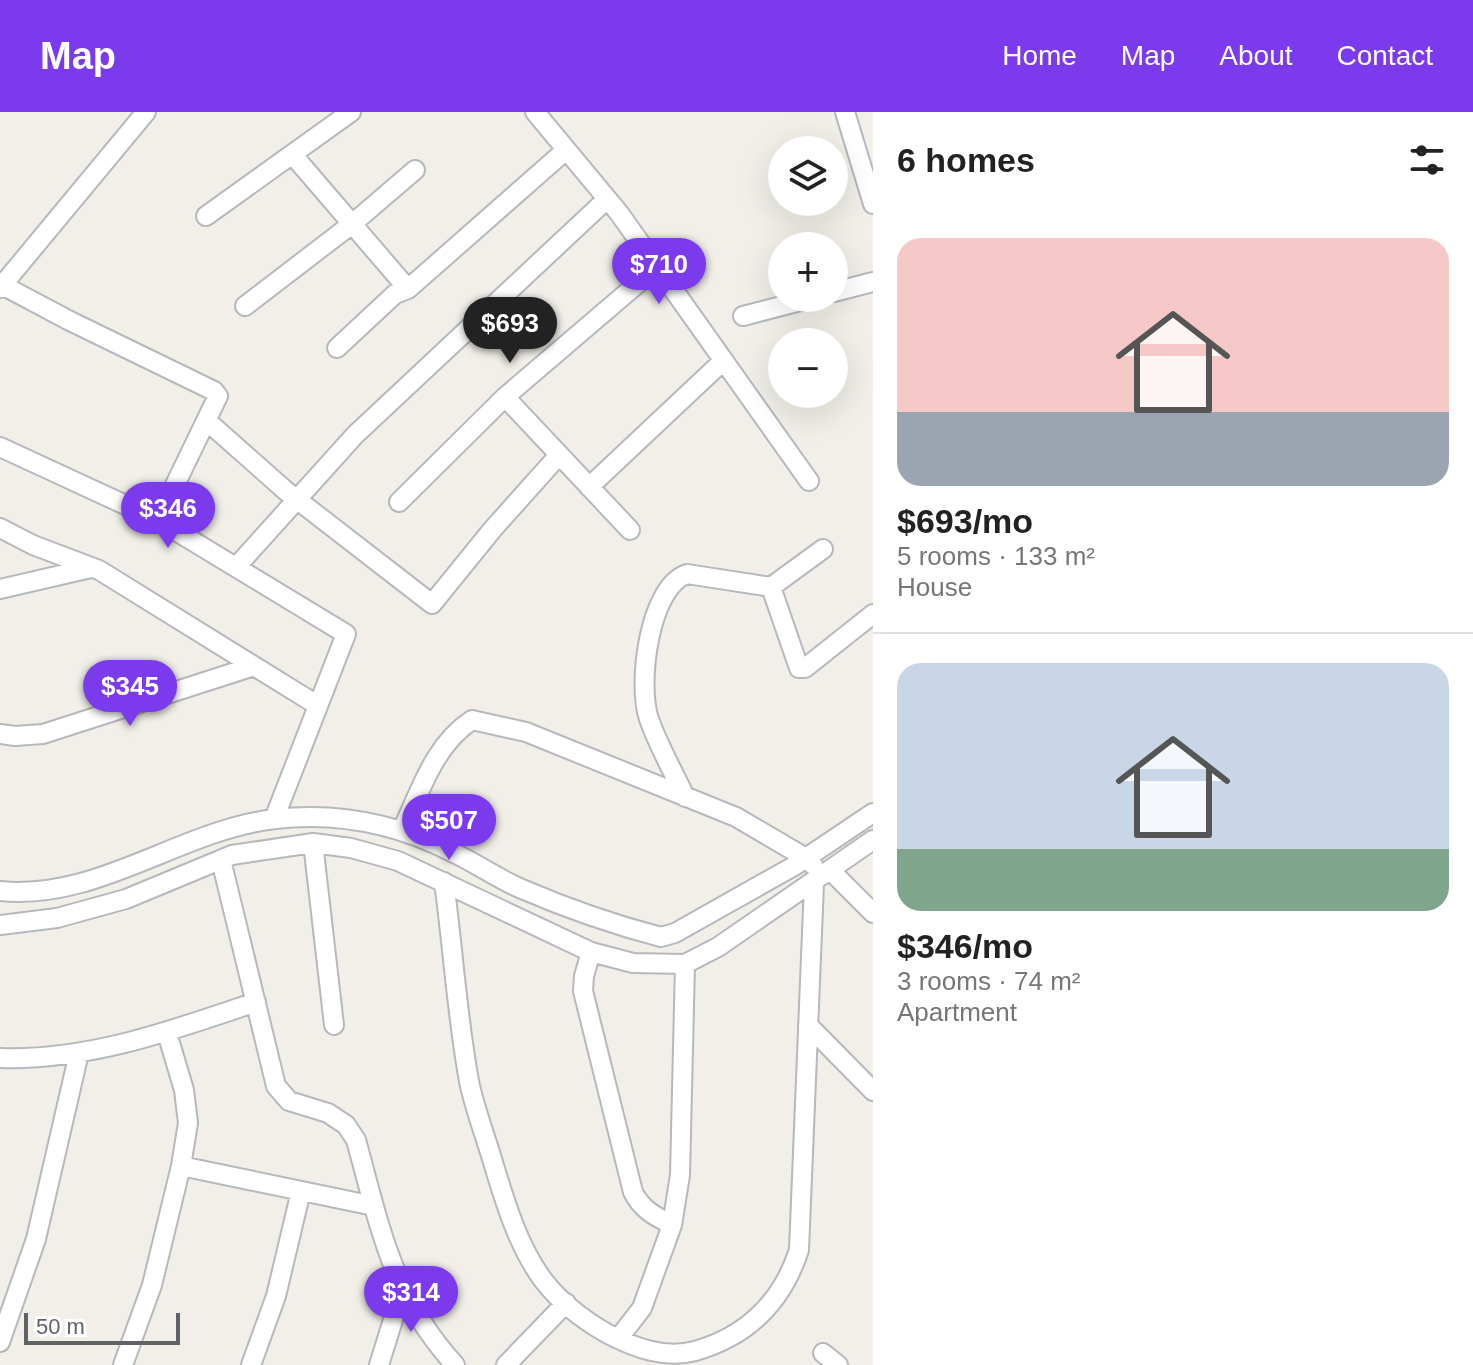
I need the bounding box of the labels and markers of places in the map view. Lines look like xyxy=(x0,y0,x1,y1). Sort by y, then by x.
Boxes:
pin: $710 xyxy=(612,238,706,306)
pin: $693 xyxy=(463,297,557,365)
pin: $346 xyxy=(121,482,215,550)
pin: $345 xyxy=(83,660,177,728)
pin: $507 xyxy=(402,794,496,862)
pin: $314 xyxy=(364,1266,458,1334)

